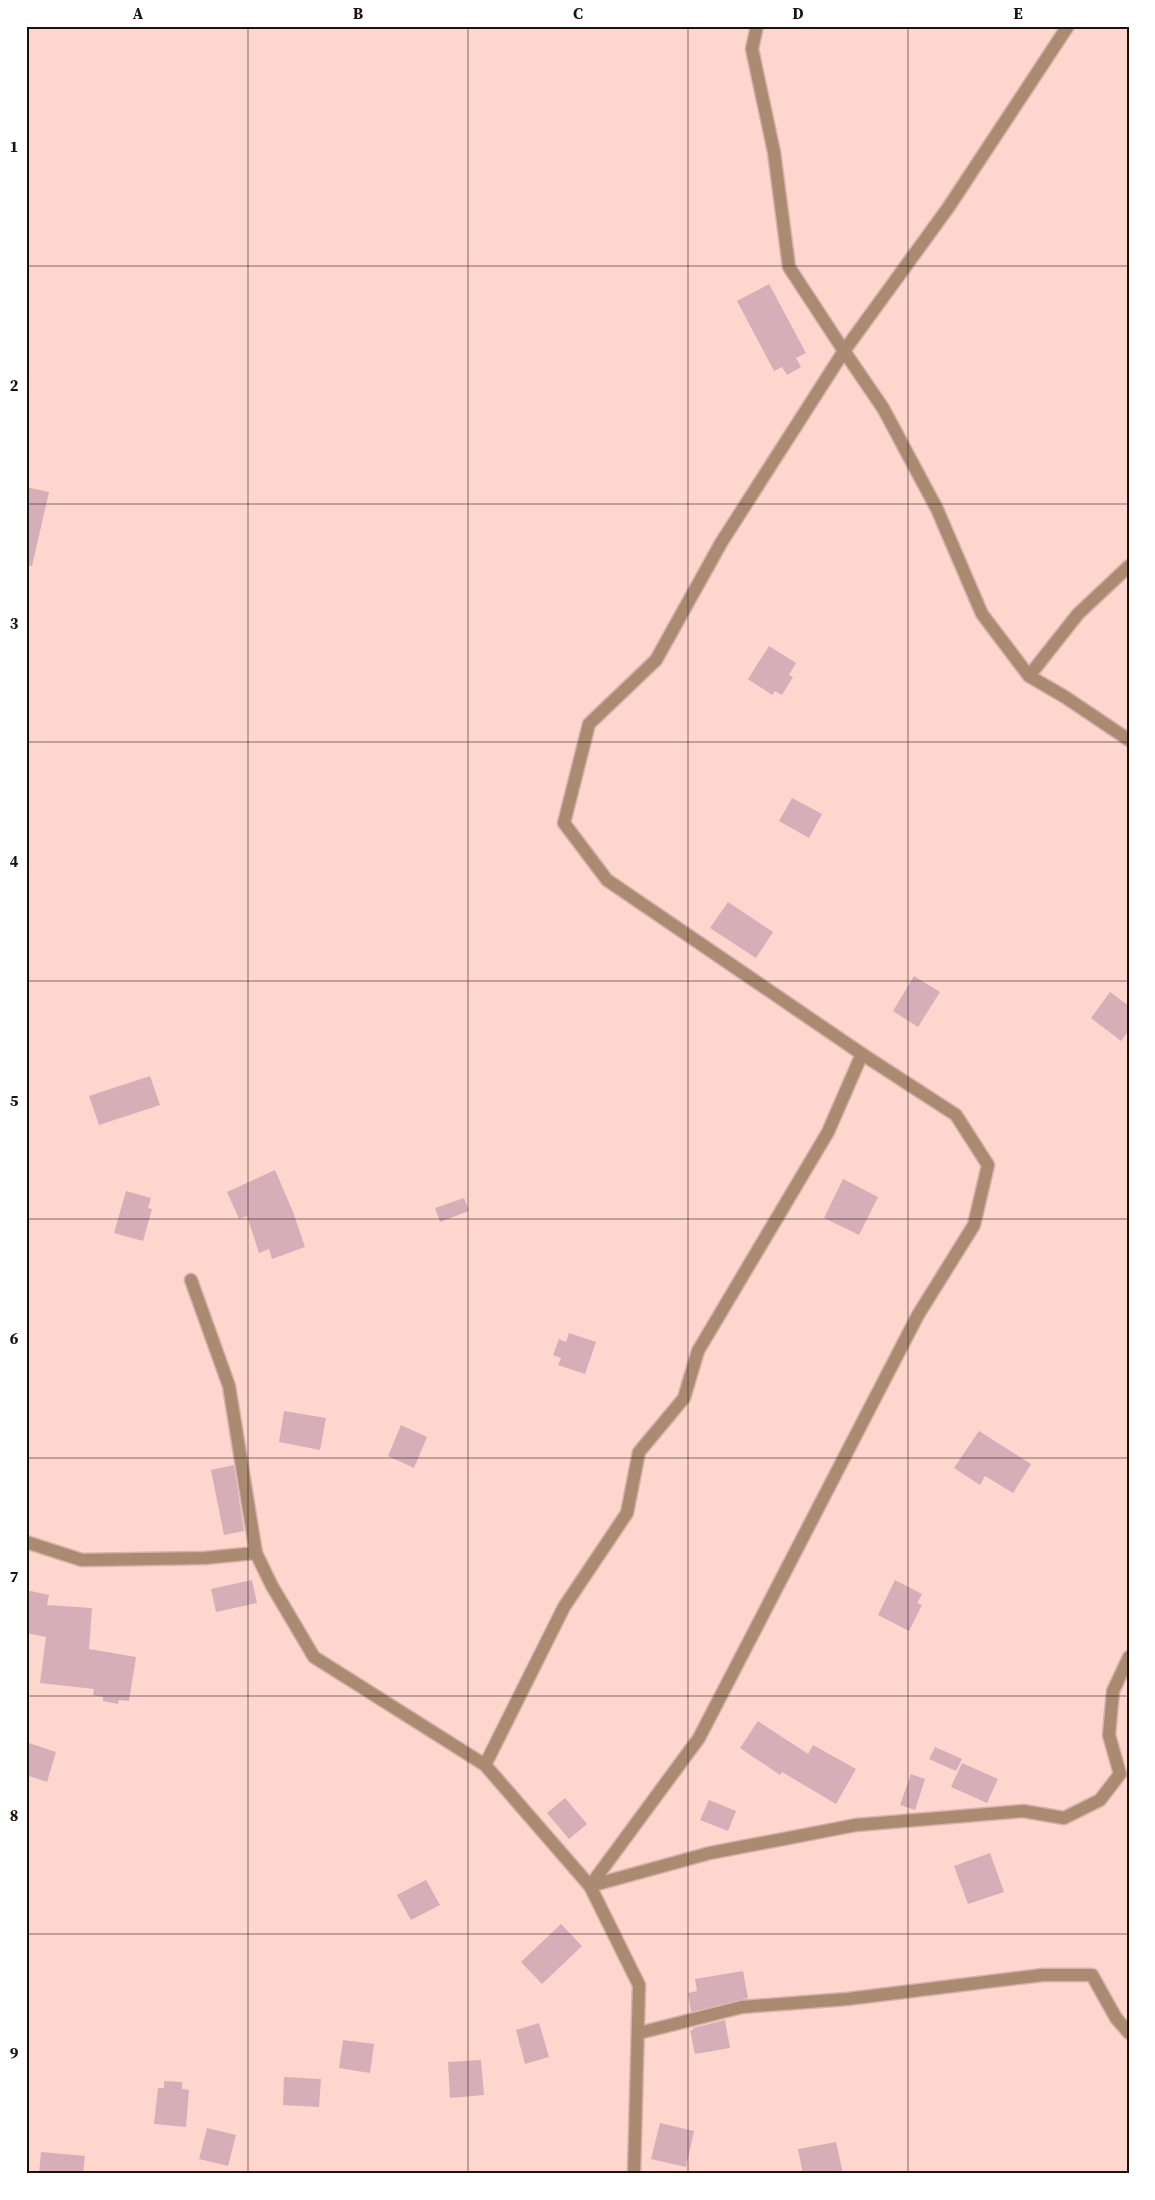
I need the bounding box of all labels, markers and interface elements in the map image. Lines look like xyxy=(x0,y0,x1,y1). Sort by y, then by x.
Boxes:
text: A xyxy=(133,2,144,24)
text: B xyxy=(353,2,364,24)
text: C xyxy=(573,2,583,24)
text: D xyxy=(792,2,804,24)
text: E xyxy=(1013,2,1023,24)
text: 1 xyxy=(10,135,18,157)
text: 2 xyxy=(10,374,19,396)
text: 3 xyxy=(10,612,19,634)
text: 4 xyxy=(10,850,19,872)
text: 5 xyxy=(10,1089,19,1111)
text: 6 xyxy=(10,1327,19,1349)
text: 7 xyxy=(10,1565,19,1587)
text: 8 xyxy=(10,1804,18,1826)
text: 9 xyxy=(10,2042,19,2064)

